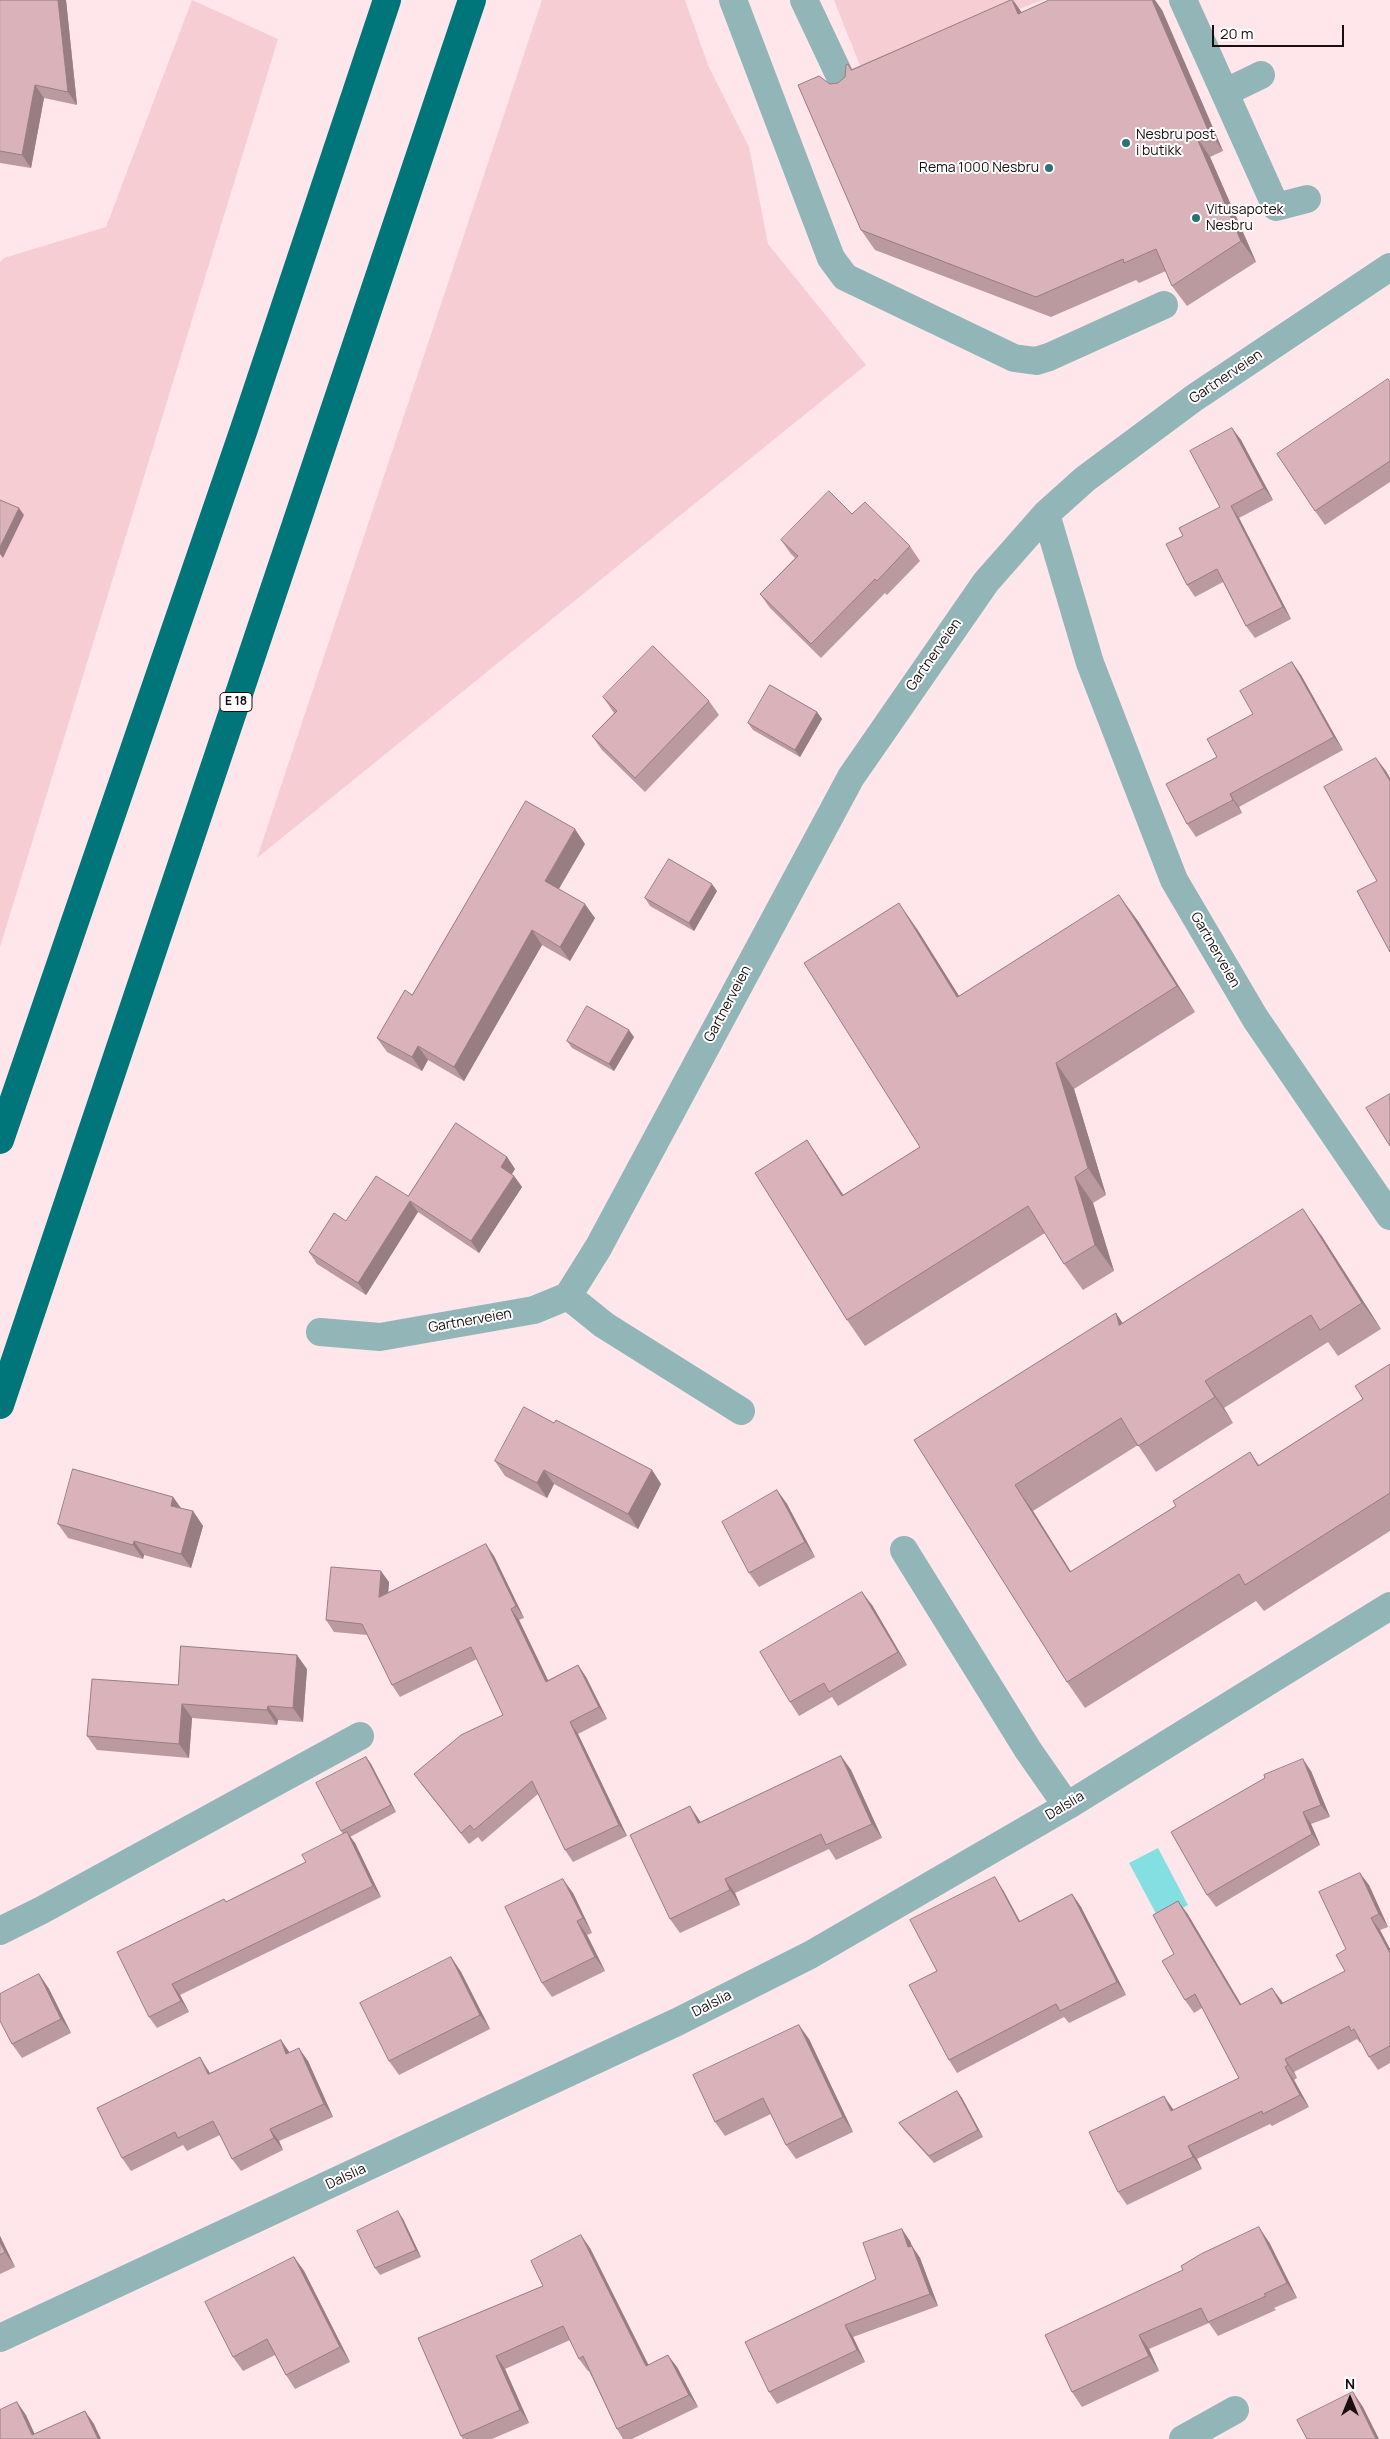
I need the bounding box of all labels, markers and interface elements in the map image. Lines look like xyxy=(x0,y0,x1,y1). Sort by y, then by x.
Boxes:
scale bar xyxy=(1215,15,1348,47)
text: 20 m xyxy=(1220,23,1253,44)
place label: Nesbru post i butikk xyxy=(1136,127,1215,160)
marker: Nesbru post i butikk xyxy=(1120,137,1132,149)
place label: Rema 1000 Nesbru xyxy=(919,160,1039,176)
marker: Rema 1000 Nesbru xyxy=(1043,162,1055,174)
place label: Vitusapotek Nesbru xyxy=(1206,202,1284,234)
marker: Vitusapotek Nesbru xyxy=(1190,212,1202,224)
street label: Gartnerveien xyxy=(1186,346,1266,408)
street label: Gartnerveien xyxy=(903,616,965,694)
road number: E 18 xyxy=(220,692,252,712)
street label: Gartnerveien xyxy=(1187,909,1243,991)
street label: Gartnerveien xyxy=(701,963,755,1045)
street label: Gartnerveien xyxy=(427,1305,513,1337)
street label: Dalslia xyxy=(1043,1788,1087,1824)
street label: Dalslia xyxy=(689,1987,735,2021)
street label: Dalslia xyxy=(323,2160,369,2194)
north arrow xyxy=(1325,2374,1375,2424)
text: N xyxy=(1345,2374,1355,2393)

